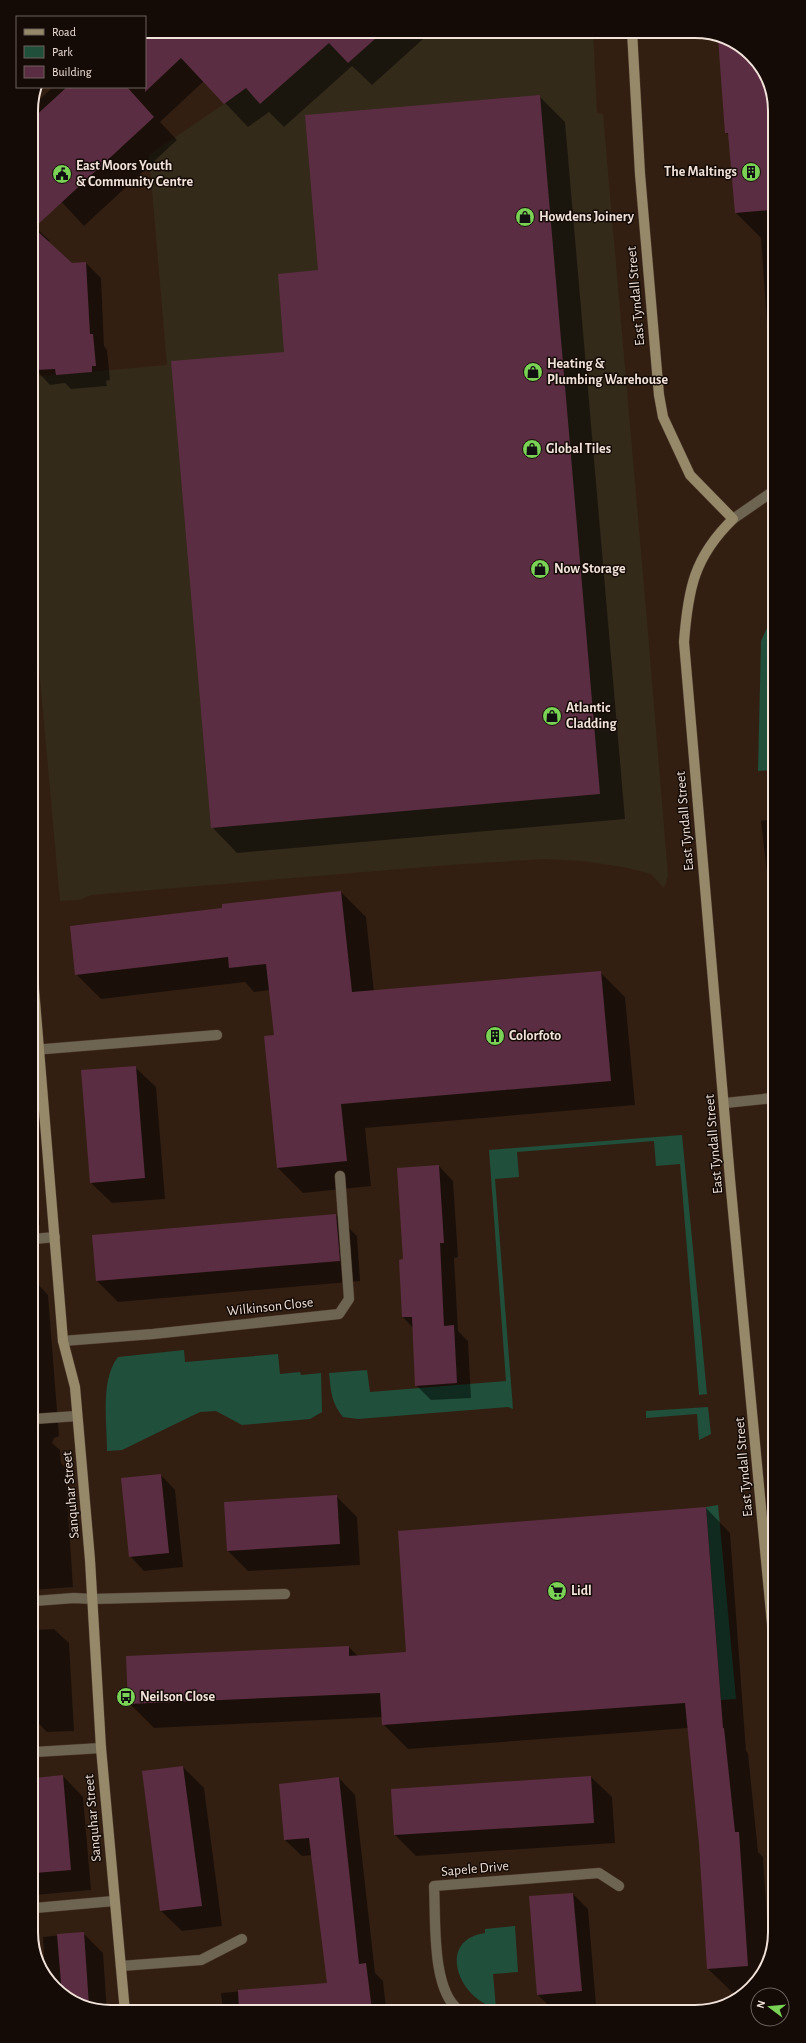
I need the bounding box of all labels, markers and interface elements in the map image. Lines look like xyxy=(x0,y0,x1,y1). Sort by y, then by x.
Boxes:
legend xyxy=(16,16,146,88)
text: Road xyxy=(52,26,76,38)
text: Park xyxy=(52,46,73,58)
text: Building xyxy=(52,66,92,78)
place label: East Moors Youth & Community Centre xyxy=(76,159,193,189)
building icon: The Maltings xyxy=(740,161,762,183)
public building icon: East Moors Youth & Community Centre xyxy=(51,163,73,185)
place label: The Maltings xyxy=(664,165,737,179)
shop icon: Howdens Joinery xyxy=(514,206,536,228)
place label: Howdens Joinery xyxy=(539,210,635,224)
street label: East Tyndall Street xyxy=(625,245,647,346)
place label: Heating & Plumbing Warehouse xyxy=(547,357,668,387)
shop icon: Heating & Plumbing Warehouse xyxy=(522,361,544,383)
shop icon: Global Tiles xyxy=(521,438,543,460)
place label: Global Tiles xyxy=(546,442,611,456)
shop icon: Now Storage xyxy=(529,558,551,580)
place label: Now Storage xyxy=(554,562,626,576)
place label: Atlantic Cladding xyxy=(566,701,617,731)
shop icon: Atlantic Cladding xyxy=(541,705,563,727)
street label: East Tyndall Street xyxy=(674,770,696,871)
building icon: Colorfoto xyxy=(484,1025,506,1047)
place label: Colorfoto xyxy=(509,1029,561,1043)
street label: East Tyndall Street xyxy=(703,1093,725,1194)
street label: Wilkinson Close xyxy=(226,1295,314,1319)
street label: East Tyndall Street xyxy=(733,1416,755,1517)
street label: Sanquhar Street xyxy=(60,1450,82,1539)
supermarket icon: Lidl xyxy=(546,1580,568,1602)
place label: Lidl xyxy=(571,1584,592,1598)
bus stop icon: Neilson Close xyxy=(115,1686,137,1708)
place label: Neilson Close xyxy=(140,1690,215,1704)
street label: Sanquhar Street xyxy=(82,1773,104,1862)
street label: Sapele Drive xyxy=(441,1859,509,1879)
north arrow xyxy=(750,1987,790,2027)
text: N xyxy=(755,1999,767,2010)

